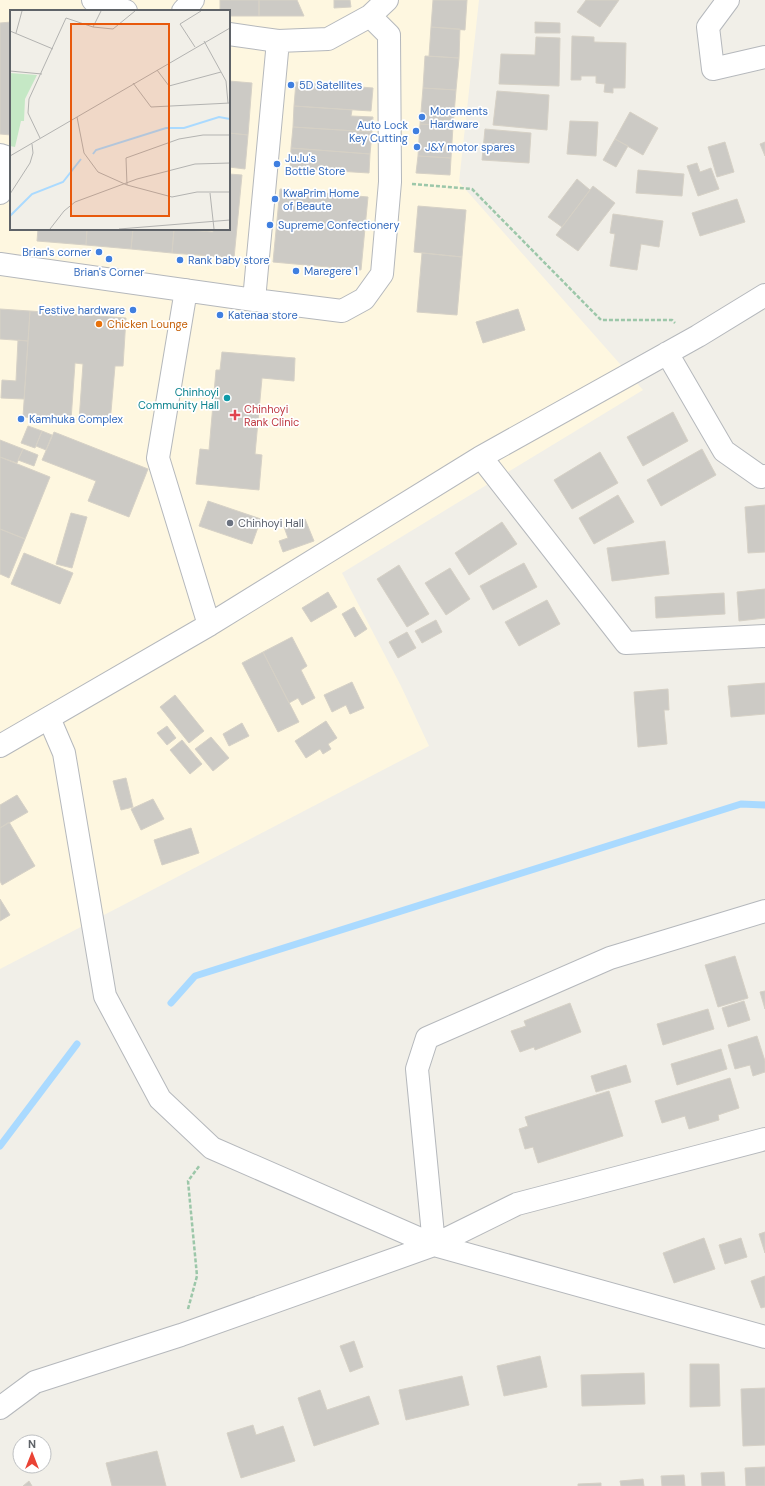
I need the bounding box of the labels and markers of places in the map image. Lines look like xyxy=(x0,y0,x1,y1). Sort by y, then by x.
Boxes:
place label: 5D Satellites xyxy=(299,78,362,92)
marker: 5D Satellites xyxy=(286,80,296,90)
place label: Morements Hardware xyxy=(430,104,488,131)
marker: Morements Hardware xyxy=(417,112,427,122)
place label: Auto Lock Key Cutting xyxy=(349,118,408,145)
marker: Auto Lock Key Cutting xyxy=(411,126,421,136)
place label: J&Y motor spares xyxy=(425,140,515,154)
marker: J&Y motor spares xyxy=(412,142,422,152)
place label: JuJu's Bottle Store xyxy=(285,151,345,178)
marker: JuJu's Bottle Store xyxy=(272,159,282,169)
place label: KwaPrim Home of Beaute xyxy=(283,186,359,213)
marker: KwaPrim Home of Beaute xyxy=(270,194,280,204)
place label: Supreme Confectionery xyxy=(278,218,400,232)
marker: Supreme Confectionery xyxy=(265,220,275,230)
place label: Brian's corner xyxy=(22,245,91,259)
marker: Brian's corner xyxy=(94,247,104,257)
place label: Rank baby store xyxy=(188,253,270,267)
marker: Brian's Corner xyxy=(104,254,114,264)
marker: Rank baby store xyxy=(175,255,185,265)
place label: Maregere 1 xyxy=(304,264,358,278)
place label: Brian's Corner xyxy=(74,265,144,279)
marker: Maregere 1 xyxy=(291,266,301,276)
place label: Festive hardware xyxy=(39,303,125,317)
marker: Festive hardware xyxy=(128,305,138,315)
place label: Katenaa store xyxy=(228,308,298,322)
marker: Katenaa store xyxy=(215,310,225,320)
place label: Chicken Lounge xyxy=(107,317,188,331)
marker: Chicken Lounge xyxy=(94,319,104,329)
place label: Chinhoyi Community Hall xyxy=(138,385,219,412)
marker: Chinhoyi Community Hall xyxy=(222,393,232,403)
place label: Chinhoyi Rank Clinic xyxy=(244,402,299,429)
marker: Chinhoyi Rank Clinic xyxy=(229,409,241,421)
place label: Kamhuka Complex xyxy=(29,412,124,426)
marker: Kamhuka Complex xyxy=(16,414,26,424)
place label: Chinhoyi Hall xyxy=(238,516,304,530)
marker: Chinhoyi Hall xyxy=(225,518,235,528)

